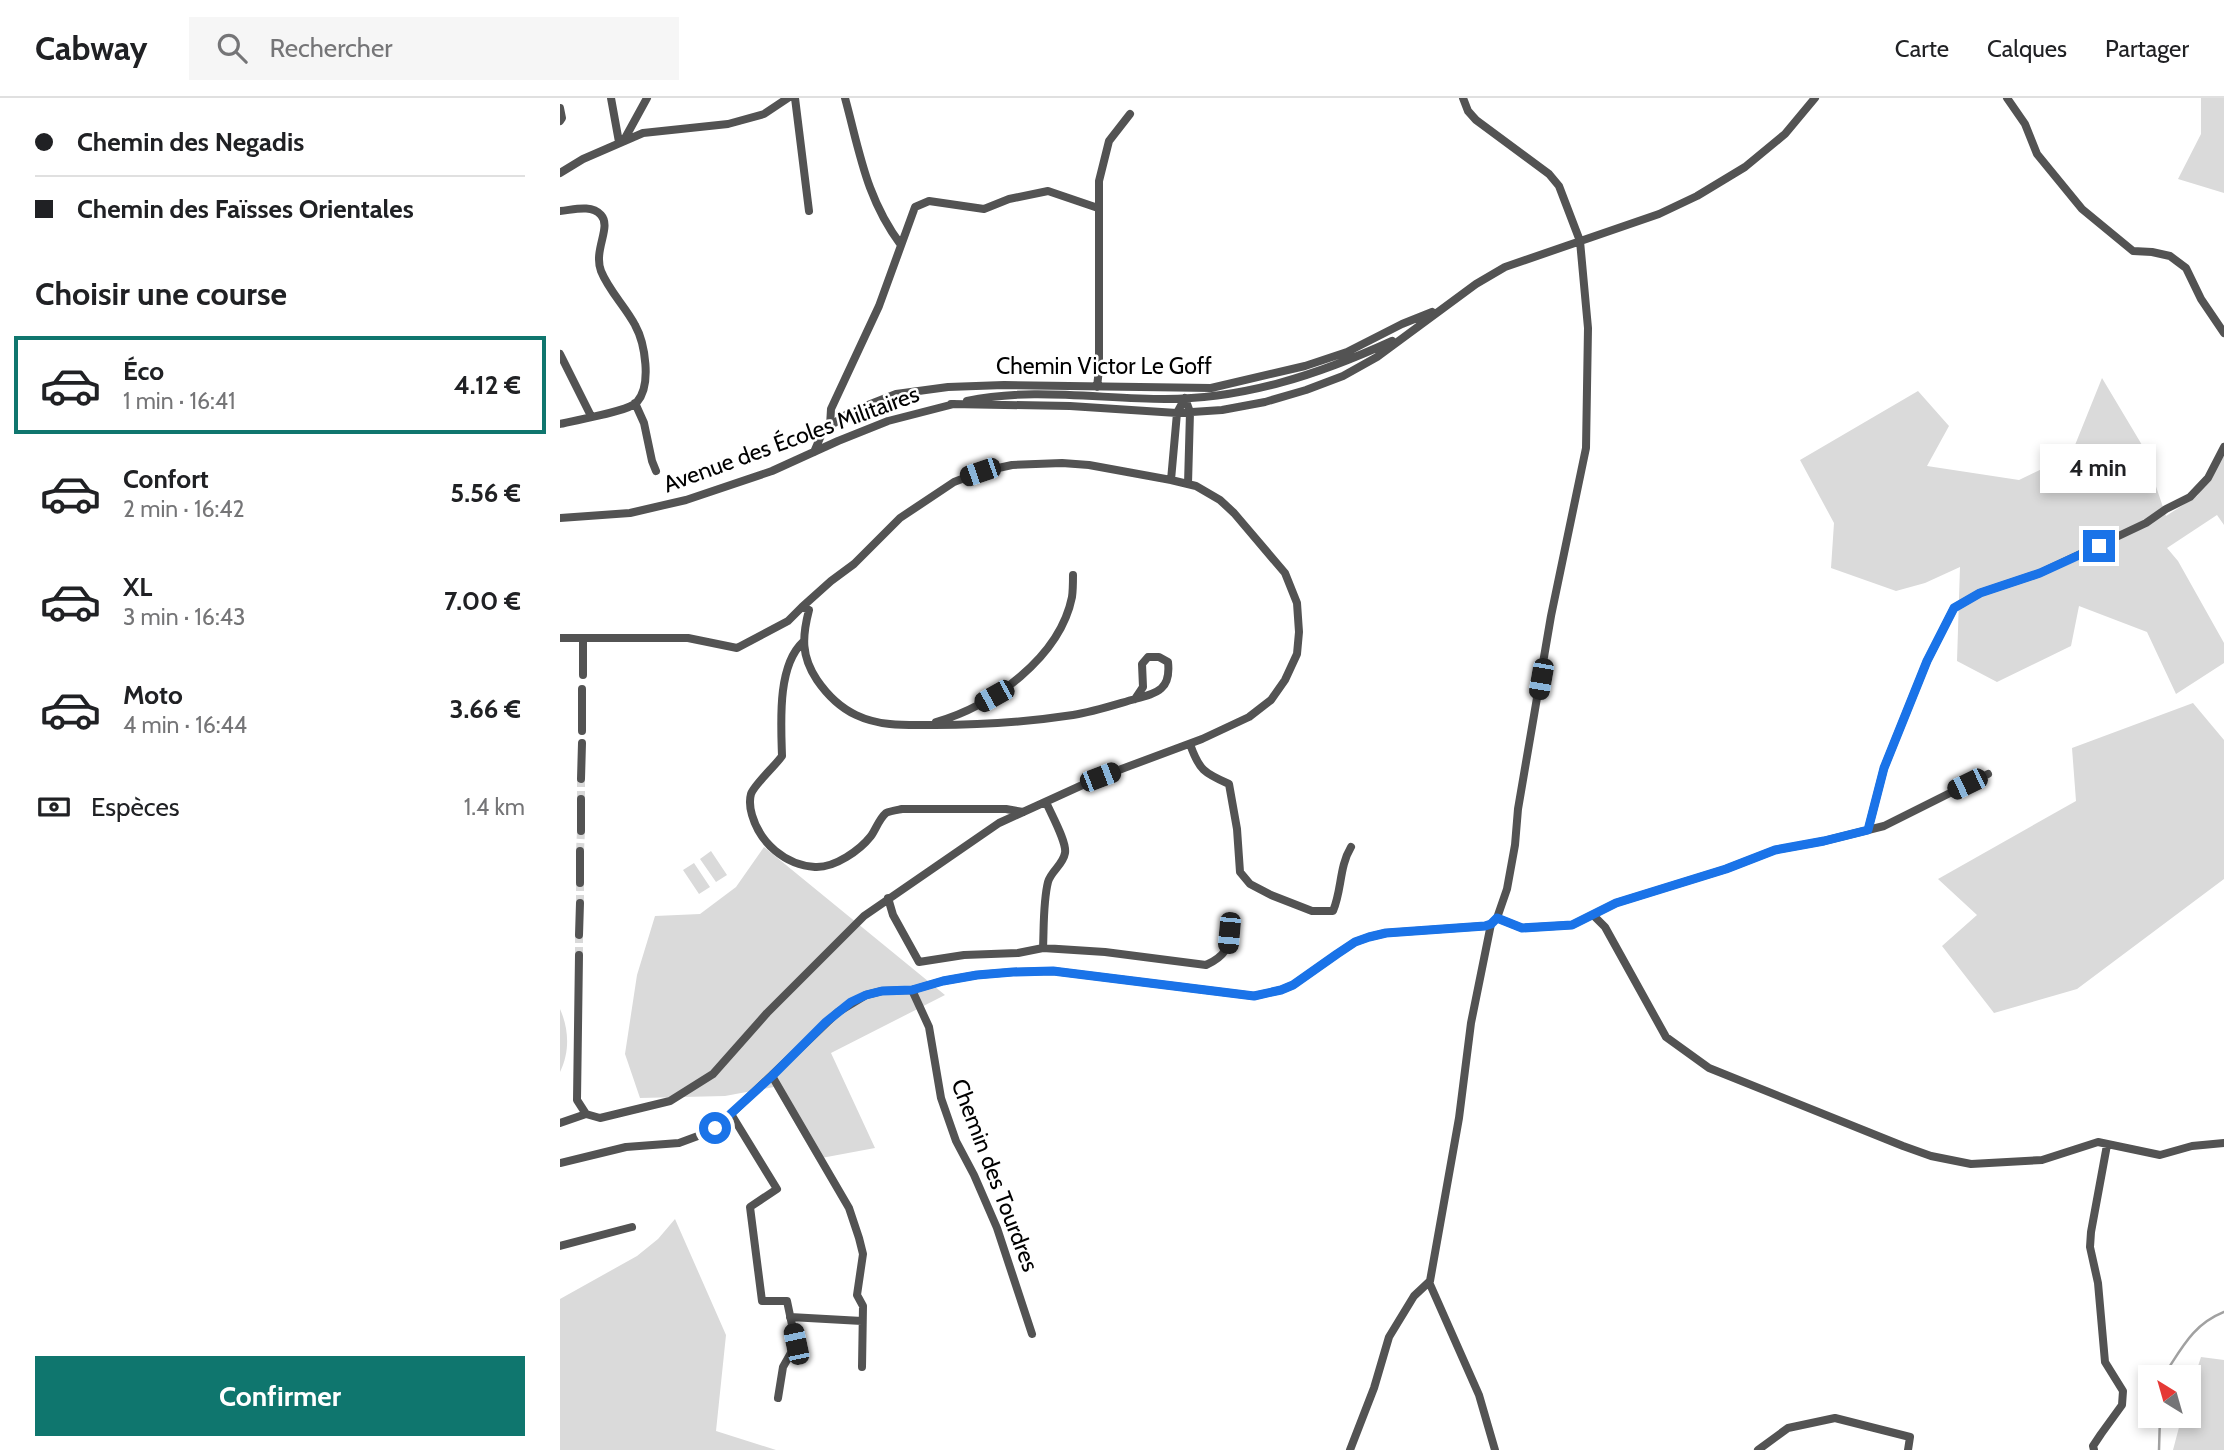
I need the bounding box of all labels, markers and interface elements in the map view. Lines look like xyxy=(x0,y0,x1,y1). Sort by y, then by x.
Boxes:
search box xyxy=(189,17,679,80)
text: Cabway xyxy=(35,28,147,68)
icon: search xyxy=(213,29,251,67)
text: Rechercher xyxy=(269,32,392,64)
text: Carte xyxy=(1895,34,1949,63)
text: Calques xyxy=(1987,34,2067,63)
text: Partager xyxy=(2105,34,2189,63)
text: Chemin des Negadis xyxy=(77,126,304,158)
text: Chemin des Faïsses Orientales xyxy=(77,193,414,225)
text: Choisir une course xyxy=(35,274,287,313)
street label: Chemin Victor Le Goff xyxy=(996,352,1212,380)
icon: car xyxy=(39,354,102,417)
text: Éco xyxy=(123,355,164,387)
text: 4.12 € xyxy=(454,369,521,401)
street label: Avenue des Écoles Militaires xyxy=(659,379,923,498)
text: 1 min · 16:41 xyxy=(123,387,236,415)
callout: 4 min xyxy=(2041,444,2157,494)
text: 4 min xyxy=(2069,454,2127,482)
car xyxy=(957,455,1004,489)
icon: car xyxy=(39,462,102,525)
text: Confort xyxy=(123,463,209,495)
text: 5.56 € xyxy=(450,477,521,509)
text: 2 min · 16:42 xyxy=(123,495,245,523)
route end xyxy=(2083,530,2115,562)
icon: car xyxy=(39,570,102,633)
text: XL xyxy=(123,571,152,603)
text: 7.00 € xyxy=(444,585,521,617)
text: 3 min · 16:43 xyxy=(123,603,245,631)
car xyxy=(1528,656,1555,702)
car xyxy=(971,677,1018,715)
icon: car xyxy=(39,678,102,741)
text: Moto xyxy=(123,679,183,711)
text: 3.66 € xyxy=(449,693,521,725)
text: 4 min · 16:44 xyxy=(123,711,247,739)
car xyxy=(1077,760,1124,794)
car xyxy=(1944,765,1991,803)
icon: cash xyxy=(35,788,73,826)
text: Espèces xyxy=(91,791,180,823)
text: 1.4 km xyxy=(464,793,525,821)
car xyxy=(1217,911,1242,955)
street label: Chemin des Tourdres xyxy=(945,1075,1045,1275)
route start xyxy=(699,1112,731,1144)
car xyxy=(782,1321,811,1367)
button: Confirmer xyxy=(35,1356,525,1436)
north arrow xyxy=(2138,1365,2202,1428)
map controls xyxy=(2138,1365,2201,1428)

